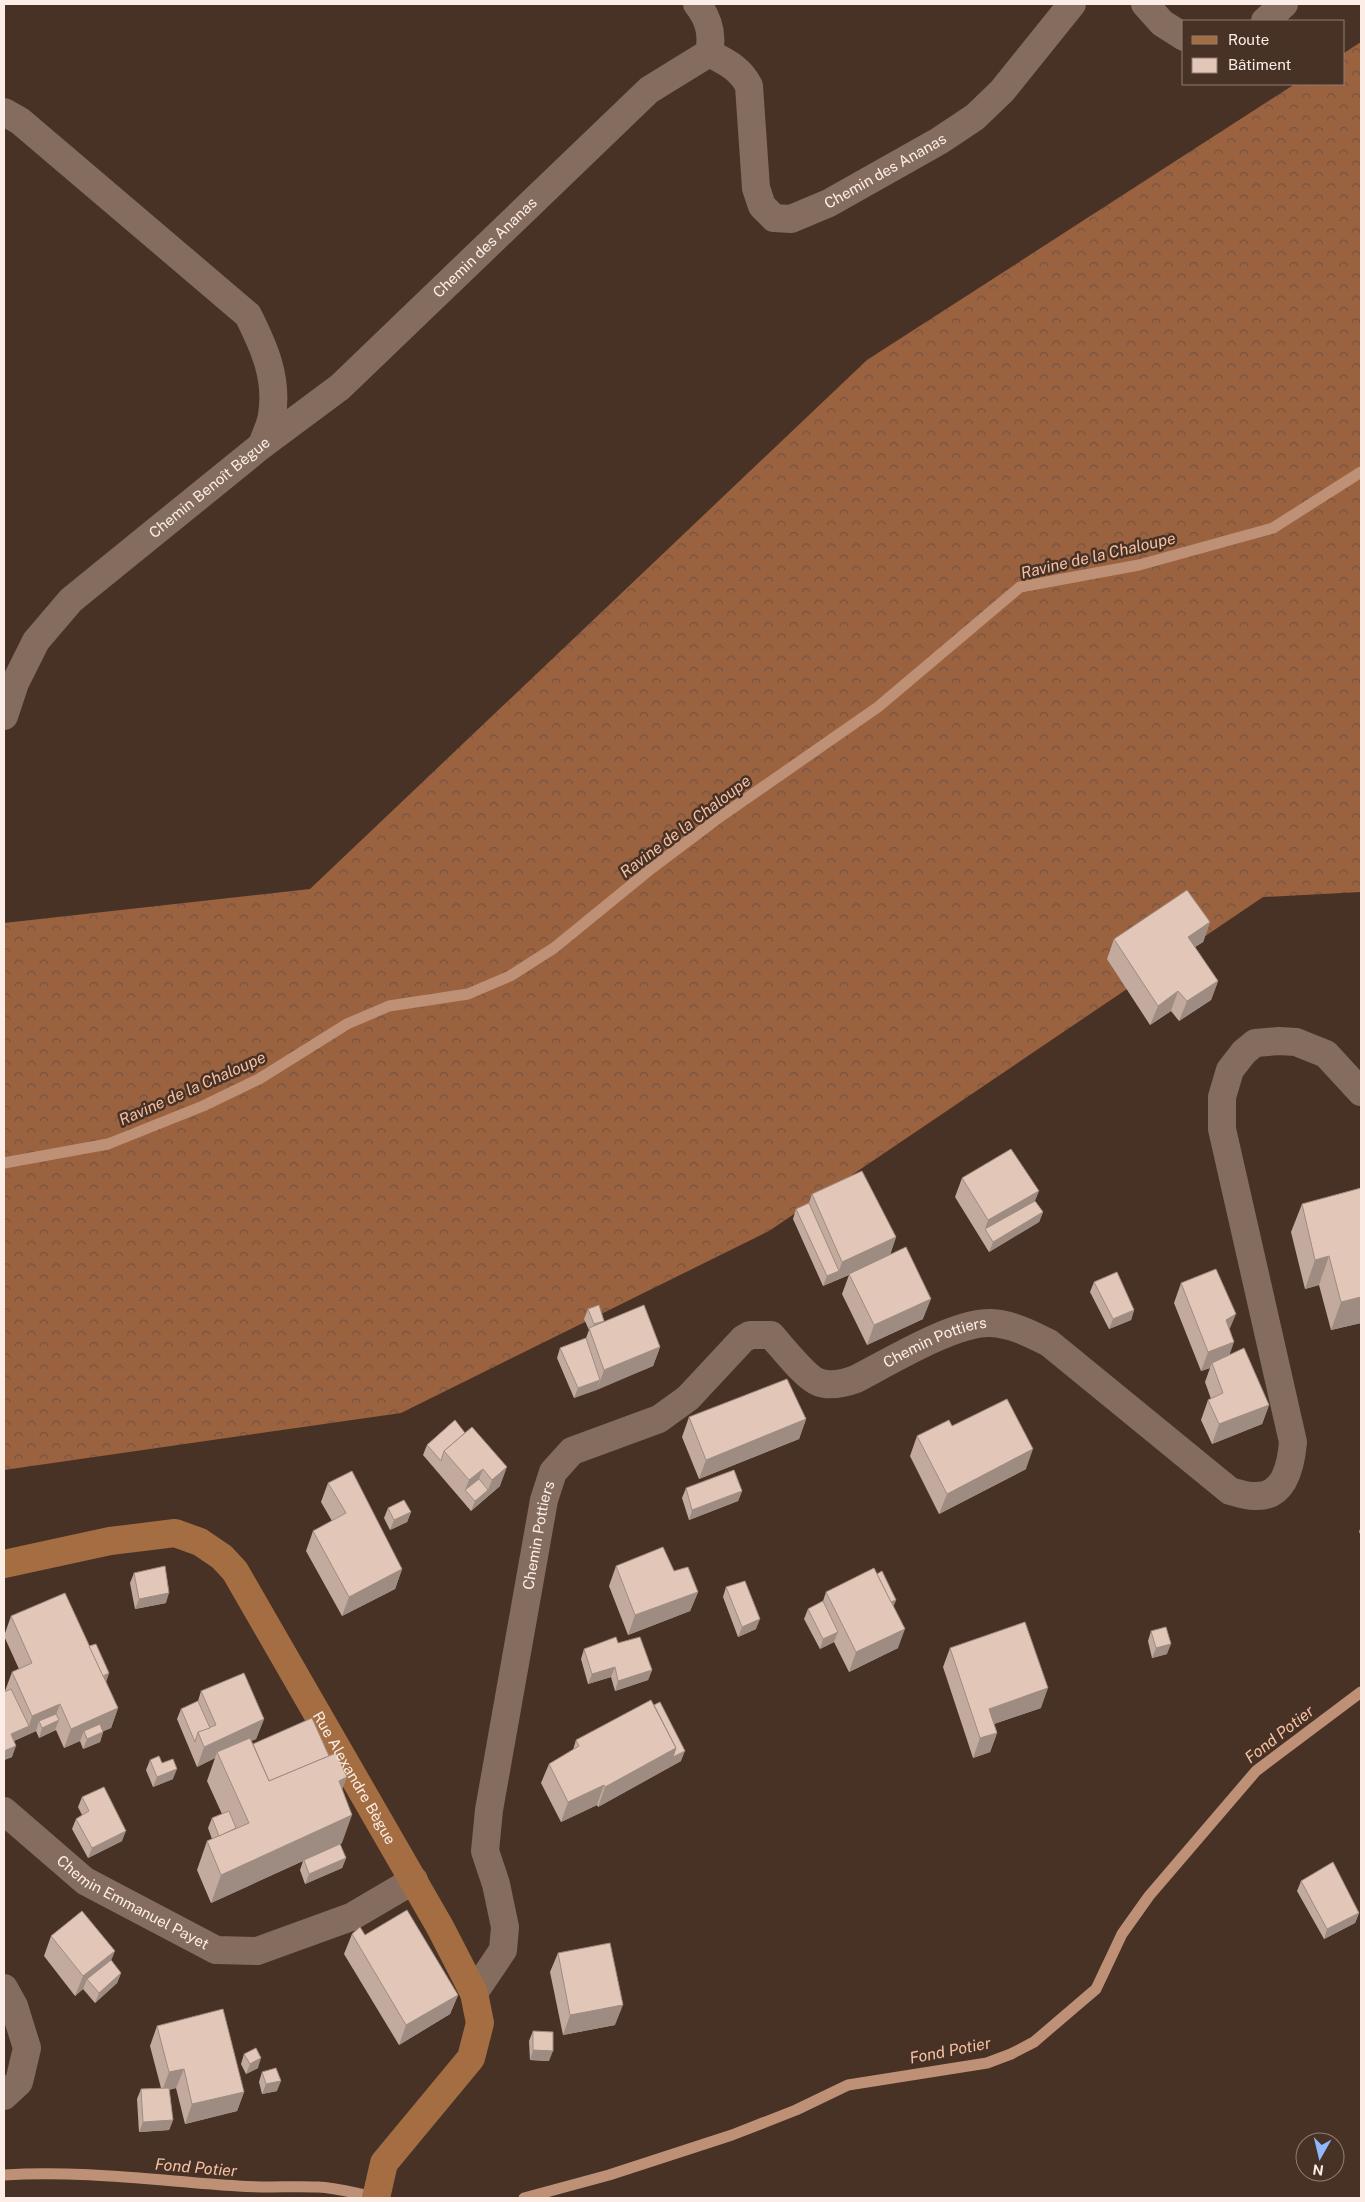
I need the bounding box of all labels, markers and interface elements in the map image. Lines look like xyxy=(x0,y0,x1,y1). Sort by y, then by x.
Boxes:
legend xyxy=(1182,20,1345,85)
text: Route xyxy=(1228,31,1269,48)
text: Bâtiment xyxy=(1228,56,1291,73)
street label: Chemin des Ananas xyxy=(821,130,949,212)
street label: Chemin des Ananas xyxy=(429,194,540,301)
street label: Chemin Benoît Bègue xyxy=(145,433,273,541)
water label: Ravine de la Chaloupe xyxy=(1019,528,1178,583)
water label: Ravine de la Chaloupe xyxy=(616,771,755,882)
water label: Ravine de la Chaloupe xyxy=(116,1047,269,1129)
street label: Chemin Pottiers xyxy=(880,1314,987,1371)
street label: Chemin Pottiers xyxy=(519,1479,558,1591)
water label: Fond Potier xyxy=(1241,1701,1318,1767)
street label: Rue Alexandre Bègue xyxy=(310,1708,399,1847)
street label: Chemin Emmanuel Payet xyxy=(53,1851,212,1953)
water label: Fond Potier xyxy=(908,2033,993,2068)
north arrow xyxy=(1295,2132,1345,2182)
water label: Fond Potier xyxy=(154,2154,239,2181)
text: N xyxy=(1312,2161,1325,2179)

